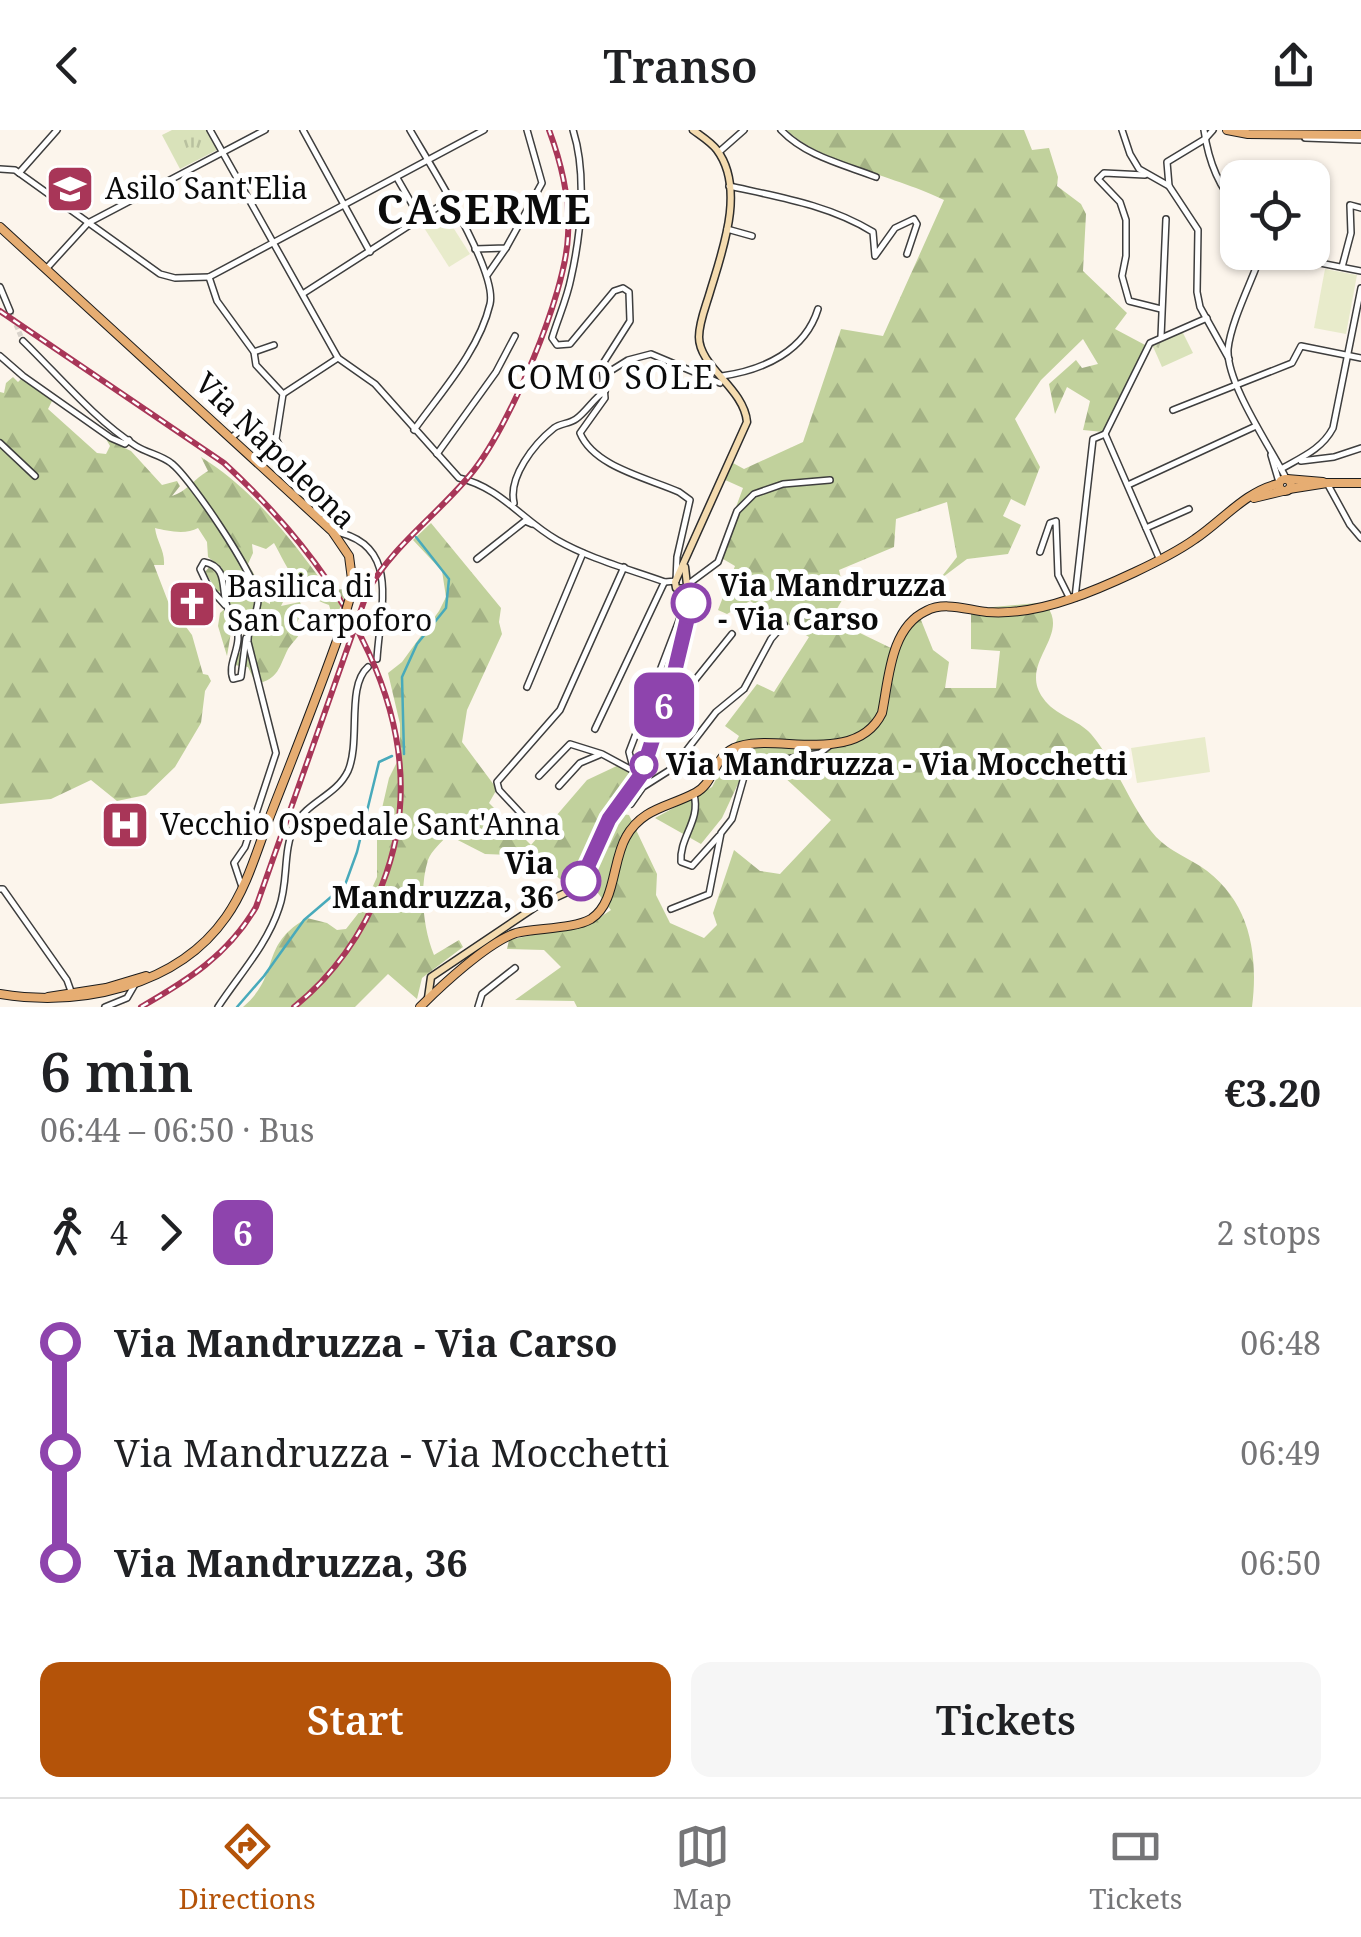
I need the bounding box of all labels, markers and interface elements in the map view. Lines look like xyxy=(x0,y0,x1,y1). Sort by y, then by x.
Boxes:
text: Transo xyxy=(603,35,758,96)
icon: back xyxy=(40,38,95,93)
icon: share xyxy=(1266,38,1321,93)
map controls xyxy=(1220,160,1330,270)
button: locate xyxy=(1220,160,1330,270)
school or university icon: Asilo Sant'Elia xyxy=(44,163,96,215)
place label: Asilo Sant'Elia xyxy=(105,167,308,208)
district label: CASERME xyxy=(377,181,593,236)
district label: COMO SOLE xyxy=(507,355,716,398)
street label: Via Napoleona xyxy=(187,363,365,537)
place label: Via Mandruzza - Via Carso xyxy=(718,564,947,639)
place label: Basilica di San Carpoforo xyxy=(227,565,432,640)
church icon: Basilica di San Carpoforo xyxy=(166,578,218,630)
marker: Via Mandruzza - Via Carso xyxy=(672,584,710,622)
line badge: 6 xyxy=(632,672,696,738)
text: 6 xyxy=(654,682,674,729)
place label: Via Mandruzza - Via Mocchetti xyxy=(666,743,1128,784)
marker: Via Mandruzza - Via Mocchetti xyxy=(631,752,657,778)
hospital icon: Vecchio Ospedale Sant'Anna xyxy=(99,799,151,851)
place label: Vecchio Ospedale Sant'Anna xyxy=(160,803,561,844)
place label: Via Mandruzza, 36 xyxy=(332,842,554,917)
marker: Via Mandruzza, 36 xyxy=(562,862,600,900)
text: 6 min xyxy=(40,1033,194,1108)
text: €3.20 xyxy=(1224,1066,1321,1118)
text: 06:44 – 06:50 · Bus xyxy=(40,1108,314,1151)
icon: walk xyxy=(40,1205,95,1260)
icon: forward xyxy=(143,1205,198,1260)
text: 6 xyxy=(233,1209,253,1256)
text: 4 xyxy=(110,1211,128,1254)
text: 2 stops xyxy=(1217,1211,1321,1254)
text: Via Mandruzza - Via Carso xyxy=(114,1316,618,1368)
text: 06:48 xyxy=(1240,1321,1321,1364)
text: Via Mandruzza - Via Mocchetti xyxy=(114,1426,669,1478)
text: 06:49 xyxy=(1240,1431,1321,1474)
text: Via Mandruzza, 36 xyxy=(114,1536,468,1588)
text: 06:50 xyxy=(1240,1541,1321,1584)
button: Start xyxy=(40,1662,671,1777)
button: Tickets xyxy=(691,1662,1321,1777)
tab: Directions xyxy=(179,1819,316,1917)
tab: Map xyxy=(673,1819,732,1917)
tab: Tickets xyxy=(1089,1819,1182,1917)

